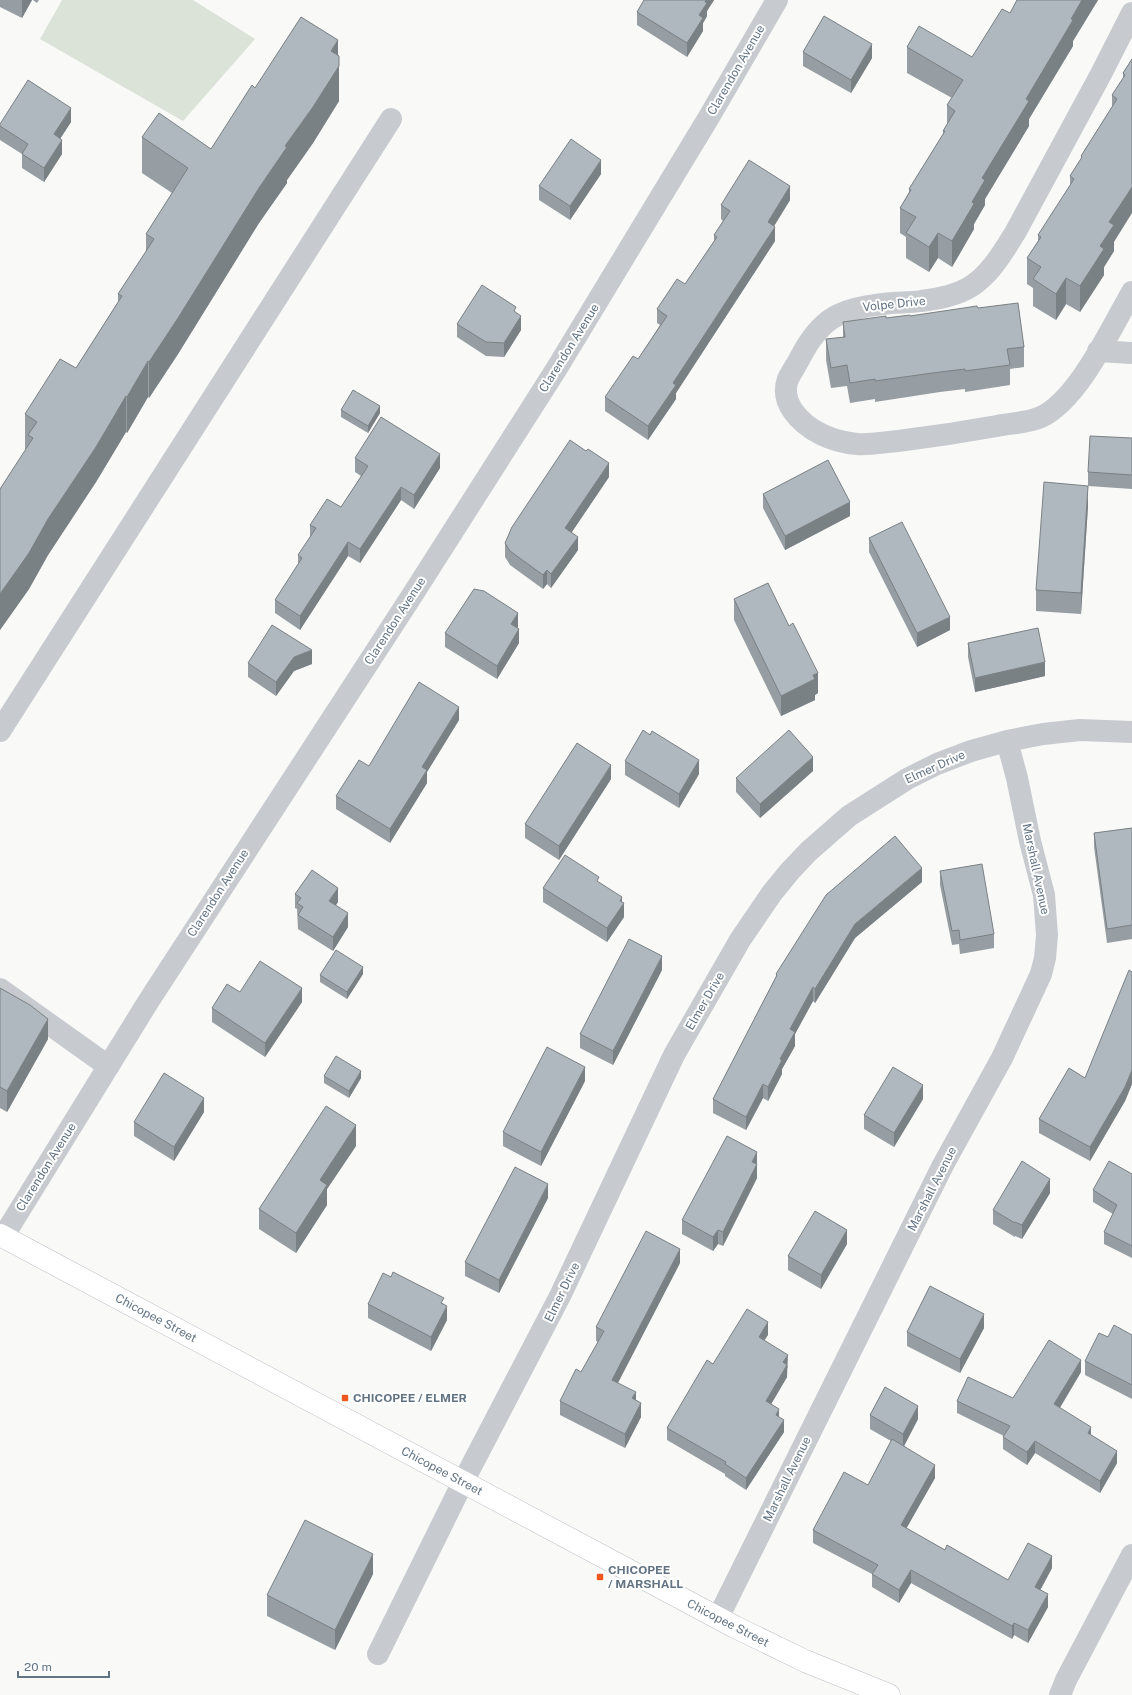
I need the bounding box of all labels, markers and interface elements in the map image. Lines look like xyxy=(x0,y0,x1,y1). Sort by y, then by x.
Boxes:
street label: Clarendon Avenue xyxy=(704,22,768,118)
street label: Volpe Drive xyxy=(862,294,926,314)
street label: Clarendon Avenue xyxy=(536,301,602,395)
street label: Clarendon Avenue xyxy=(361,574,429,667)
street label: Elmer Drive xyxy=(903,747,967,786)
street label: Marshall Avenue xyxy=(1020,822,1053,916)
street label: Clarendon Avenue xyxy=(184,846,252,939)
street label: Elmer Drive xyxy=(683,969,727,1032)
street label: Clarendon Avenue xyxy=(13,1120,79,1214)
street label: Marshall Avenue xyxy=(905,1144,959,1233)
street label: Elmer Drive xyxy=(542,1260,582,1324)
street label: Chicopee Street xyxy=(113,1291,199,1345)
place label: CHICOPEE / ELMER xyxy=(353,1391,467,1405)
marker: CHICOPEE / ELMER xyxy=(340,1393,350,1403)
street label: Marshall Avenue xyxy=(760,1434,814,1524)
street label: Chicopee Street xyxy=(399,1444,485,1498)
place label: CHICOPEE / MARSHALL xyxy=(608,1563,683,1591)
marker: CHICOPEE / MARSHALL xyxy=(595,1572,605,1582)
street label: Chicopee Street xyxy=(685,1596,772,1650)
scale bar xyxy=(18,1653,109,1679)
text: 20 m xyxy=(24,1660,52,1674)

